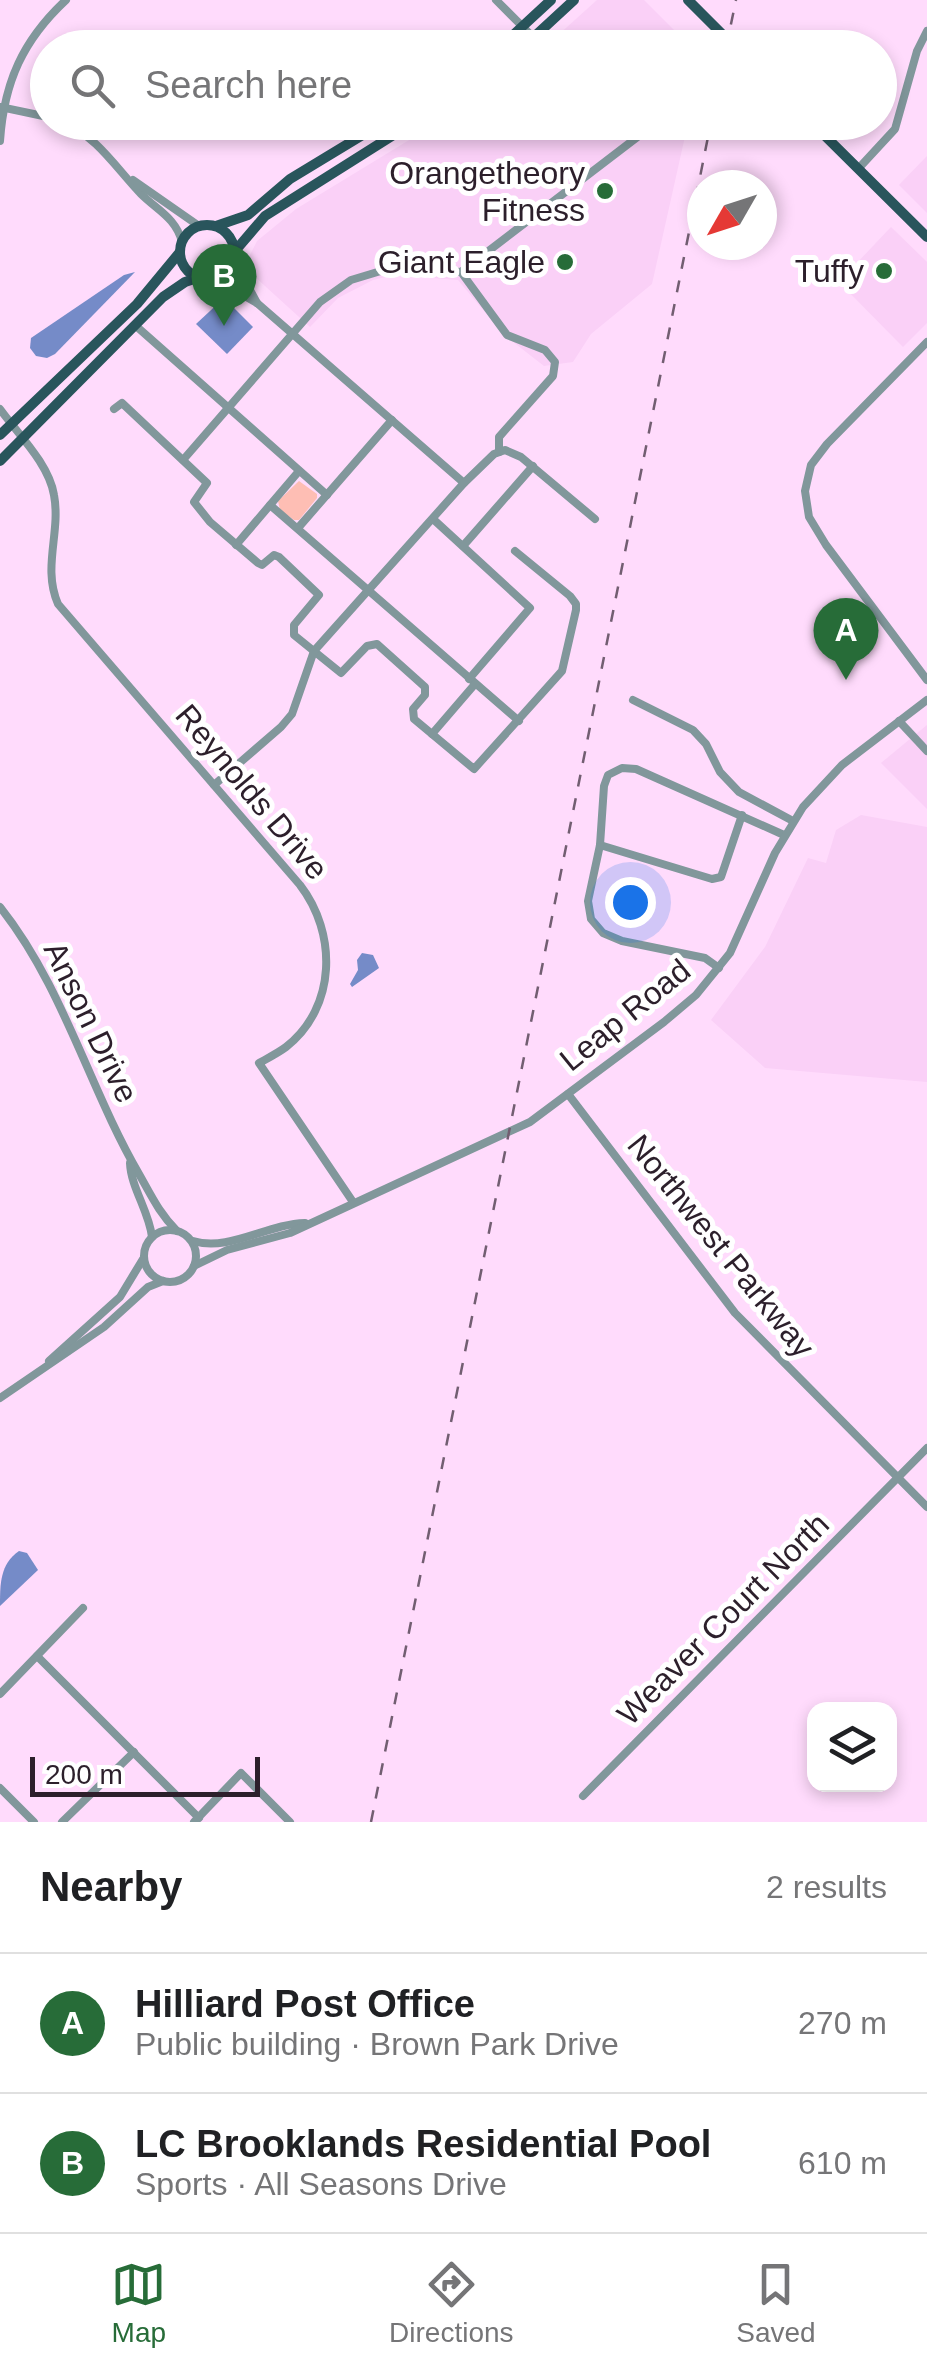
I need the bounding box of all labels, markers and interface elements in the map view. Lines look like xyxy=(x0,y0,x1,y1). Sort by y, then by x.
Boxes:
search box xyxy=(30,30,897,140)
icon: search xyxy=(65,58,120,113)
text: Search here xyxy=(145,64,352,106)
place label: Orangetheory Fitness xyxy=(389,155,585,228)
north arrow xyxy=(687,170,777,260)
marker: Orangetheory Fitness xyxy=(594,180,616,202)
pin: B xyxy=(192,244,256,326)
place label: Giant Eagle xyxy=(378,244,545,280)
marker: Giant Eagle xyxy=(554,251,576,273)
place label: Tuffy xyxy=(795,253,864,289)
marker: Tuffy xyxy=(873,260,895,282)
pin: A xyxy=(814,598,878,680)
street label: Reynolds Drive xyxy=(168,697,336,887)
your location xyxy=(605,877,656,928)
street label: Anson Drive xyxy=(37,936,145,1108)
street label: Leap Road xyxy=(553,952,697,1078)
street label: Northwest Parkway xyxy=(620,1128,822,1364)
street label: Weaver Court North xyxy=(610,1506,836,1732)
map controls xyxy=(807,1702,897,1792)
button: layers xyxy=(807,1702,897,1792)
scale bar xyxy=(30,1752,260,1796)
text: 200 m xyxy=(45,1759,123,1790)
text: Nearby xyxy=(40,1863,182,1910)
text: 2 results xyxy=(766,1869,887,1905)
text: Hilliard Post Office xyxy=(135,1983,475,2025)
text: A xyxy=(61,2005,84,2041)
text: 270 m xyxy=(798,2005,887,2041)
text: Public building · Brown Park Drive xyxy=(135,2026,619,2062)
text: LC Brooklands Residential Pool xyxy=(135,2123,711,2165)
text: B xyxy=(61,2145,84,2181)
text: 610 m xyxy=(798,2145,887,2181)
text: Sports · All Seasons Drive xyxy=(135,2166,507,2202)
tab: Map xyxy=(111,2257,166,2349)
tab: Directions xyxy=(389,2257,514,2349)
tab: Saved xyxy=(736,2257,816,2349)

